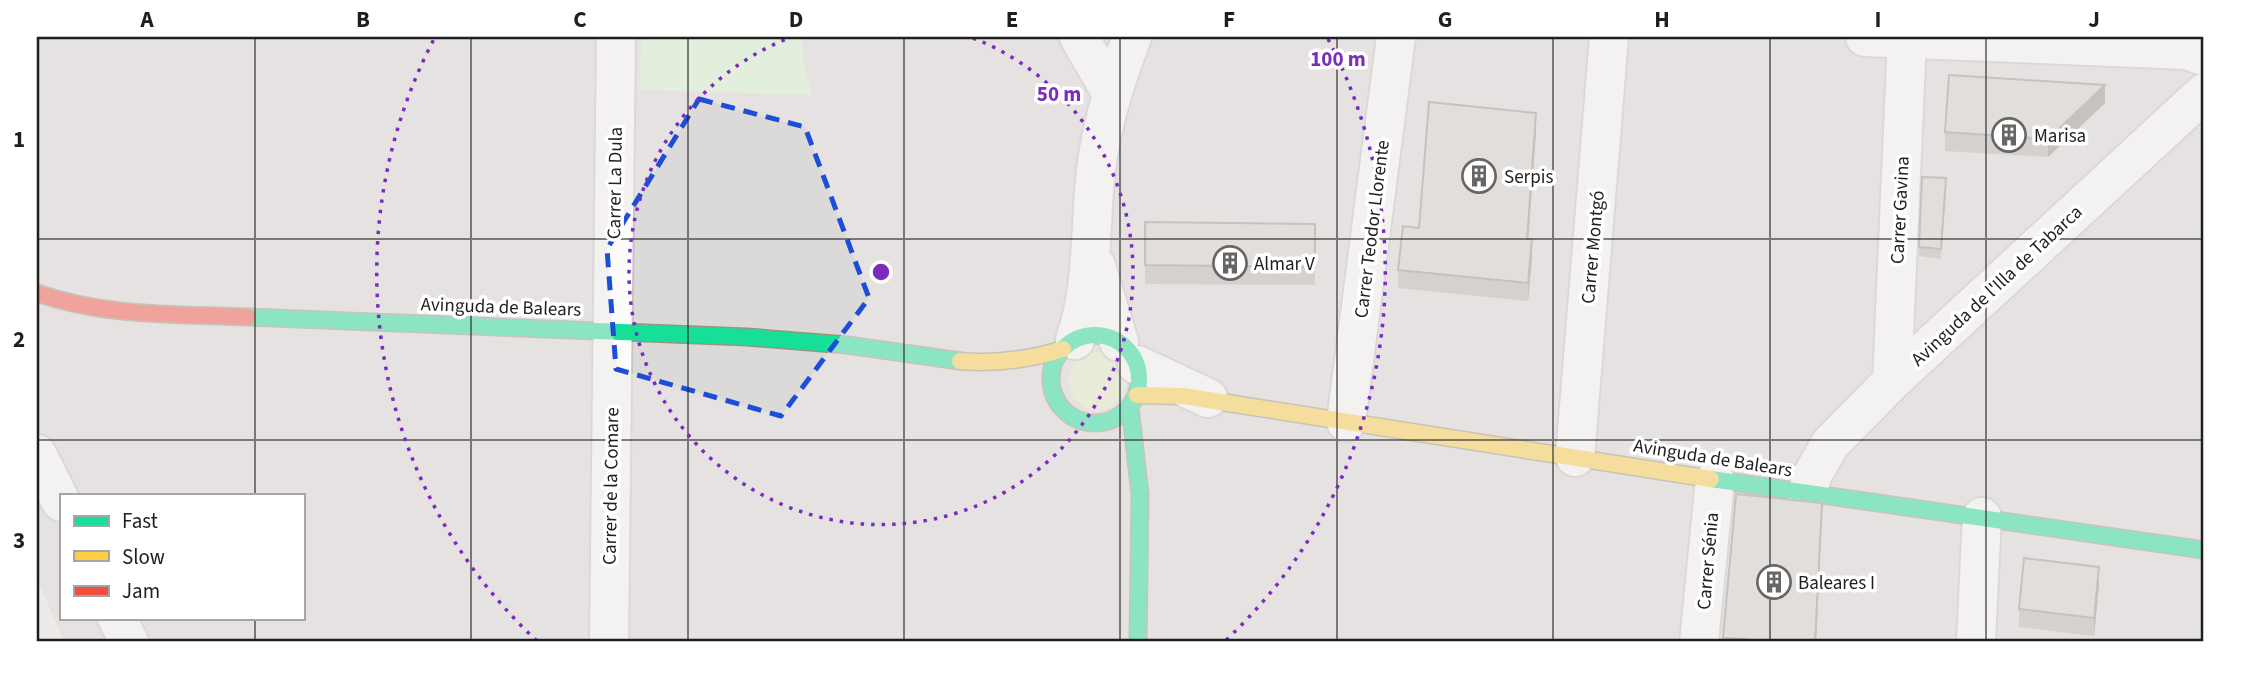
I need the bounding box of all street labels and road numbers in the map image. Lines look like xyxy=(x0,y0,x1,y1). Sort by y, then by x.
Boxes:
street label: Carrer La Dula xyxy=(601,127,630,239)
street label: Carrer Teodor Llorente xyxy=(1348,139,1397,320)
street label: Carrer Gavina xyxy=(1884,155,1917,265)
street label: Carrer Montgó xyxy=(1575,189,1612,305)
street label: Avinguda de l'Illa de Tabarca xyxy=(1905,199,2089,373)
street label: Avinguda de Balears xyxy=(420,291,582,324)
street label: Carrer de la Comare xyxy=(597,407,626,565)
street label: Avinguda de Balears xyxy=(1631,433,1794,484)
street label: Carrer Sénia xyxy=(1691,511,1726,611)

